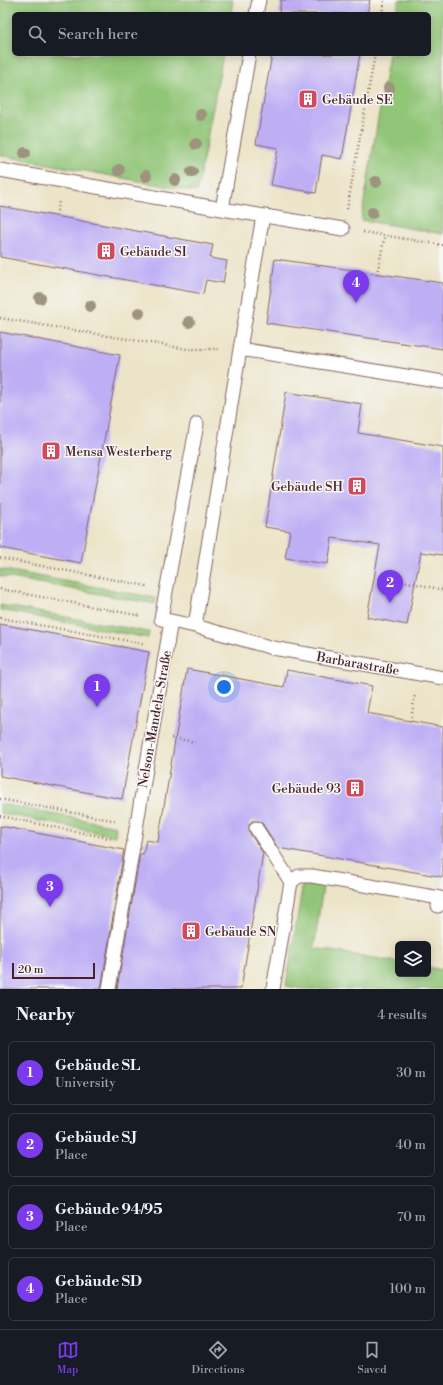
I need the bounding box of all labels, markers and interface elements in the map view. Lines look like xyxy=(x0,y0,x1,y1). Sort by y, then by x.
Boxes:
search box xyxy=(12,12,431,56)
icon: search xyxy=(26,23,48,45)
text: Search here xyxy=(58,25,138,44)
building icon: Gebäude SE xyxy=(297,88,319,110)
place label: Gebäude SE xyxy=(322,92,393,108)
building icon: Gebäude SI xyxy=(95,240,117,262)
place label: Gebäude SI xyxy=(120,244,187,260)
pin: 4 xyxy=(343,270,369,303)
building icon: Mensa Westerberg xyxy=(40,440,62,462)
place label: Mensa Westerberg xyxy=(65,444,172,460)
building icon: Gebäude SH xyxy=(346,475,368,497)
place label: Gebäude SH xyxy=(271,479,344,495)
pin: 2 xyxy=(377,570,403,603)
street label: Nelson-Mandela-Straße xyxy=(135,649,175,789)
street label: Barbarastraße xyxy=(314,649,401,679)
pin: 1 xyxy=(84,674,110,707)
your location xyxy=(214,677,234,697)
building icon: Gebäude 93 xyxy=(344,777,366,799)
place label: Gebäude 93 xyxy=(272,781,341,797)
pin: 3 xyxy=(37,874,63,907)
building icon: Gebäude SN xyxy=(180,920,202,942)
place label: Gebäude SN xyxy=(205,924,277,940)
map controls xyxy=(395,941,431,977)
button: layers xyxy=(395,941,431,977)
scale bar xyxy=(12,961,95,980)
text: 20 m xyxy=(18,963,43,977)
text: Nearby xyxy=(16,1004,75,1026)
text: 4 results xyxy=(377,1007,427,1023)
text: Gebäude SL xyxy=(55,1056,140,1075)
text: 1 xyxy=(27,1065,33,1081)
text: 30 m xyxy=(396,1065,426,1081)
text: University xyxy=(55,1075,116,1091)
text: Gebäude SJ xyxy=(55,1128,137,1147)
text: 2 xyxy=(26,1137,34,1153)
text: 40 m xyxy=(396,1137,426,1153)
text: Place xyxy=(55,1147,87,1163)
text: Gebäude 94/95 xyxy=(55,1200,163,1219)
text: 3 xyxy=(26,1209,34,1225)
text: 70 m xyxy=(397,1209,426,1225)
text: Place xyxy=(55,1219,87,1235)
text: Gebäude SD xyxy=(55,1272,142,1291)
text: 4 xyxy=(26,1281,34,1297)
text: 100 m xyxy=(390,1281,426,1297)
text: Place xyxy=(55,1291,87,1307)
tab: Map xyxy=(57,1339,79,1377)
tab: Directions xyxy=(192,1339,245,1377)
tab: Saved xyxy=(358,1339,386,1377)

